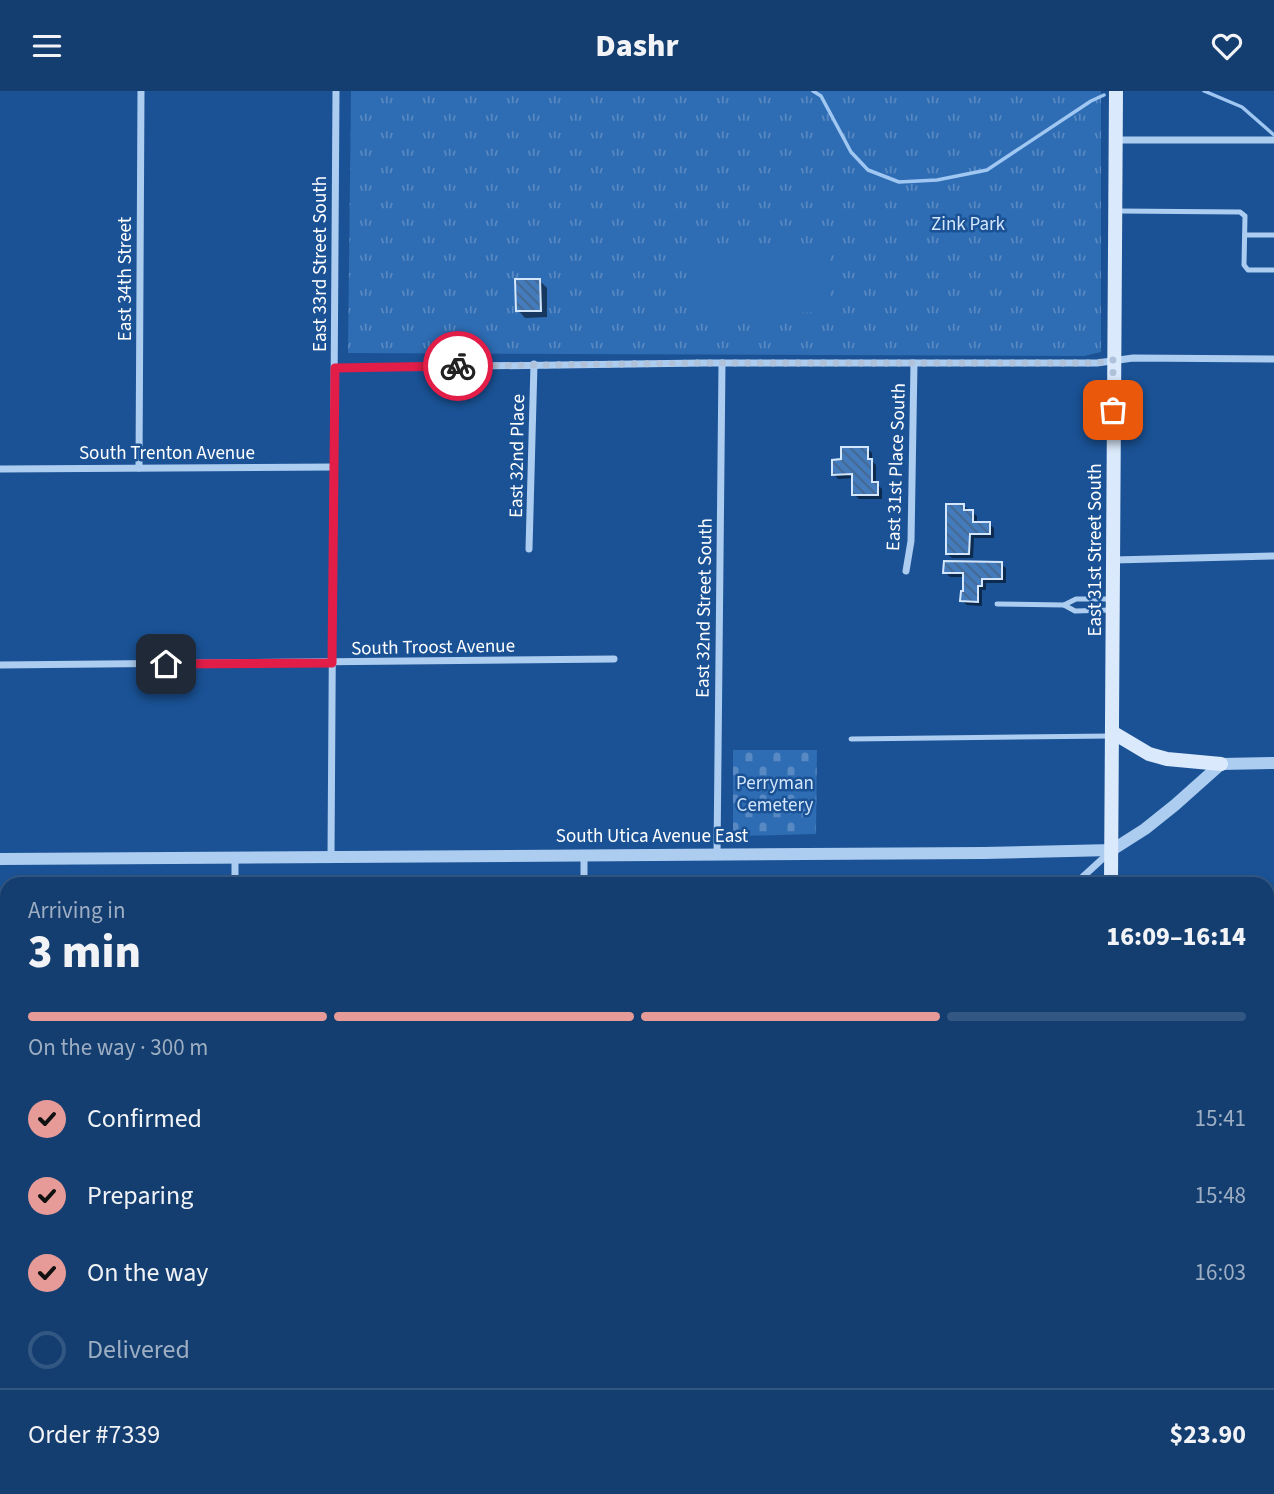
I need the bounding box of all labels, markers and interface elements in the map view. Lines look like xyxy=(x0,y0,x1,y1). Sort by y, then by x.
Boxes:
text: Dashr xyxy=(595,23,679,69)
icon: menu xyxy=(28,27,66,65)
icon: heart xyxy=(1208,27,1246,65)
street label: East 33rd Street South xyxy=(307,176,334,352)
park label: Zink Park xyxy=(931,211,1006,238)
street label: East 34th Street xyxy=(112,216,139,341)
courier xyxy=(423,331,493,401)
icon: bike xyxy=(439,347,477,385)
pin xyxy=(1083,380,1143,440)
street label: East 31st Place South xyxy=(880,382,913,552)
icon: bag xyxy=(1094,391,1132,429)
street label: East 32nd Place xyxy=(503,394,532,518)
street label: South Trenton Avenue xyxy=(79,440,255,467)
street label: East 31st Street South xyxy=(1082,463,1109,637)
street label: East 32nd Street South xyxy=(689,518,720,698)
street label: South Troost Avenue xyxy=(351,633,515,662)
pin xyxy=(136,634,196,694)
icon: home xyxy=(147,645,185,683)
park label: Perryman Cemetery xyxy=(736,770,814,819)
street label: South Utica Avenue East xyxy=(556,823,749,850)
text: Arriving in xyxy=(28,894,126,927)
text: 16:09–16:14 xyxy=(1106,918,1246,955)
text: 3 min xyxy=(28,920,141,985)
text: On the way · 300 m xyxy=(28,1031,208,1064)
icon: check xyxy=(28,1100,66,1138)
text: Confirmed xyxy=(87,1100,202,1137)
text: 15:41 xyxy=(1195,1102,1246,1135)
icon: check xyxy=(28,1177,66,1215)
text: Preparing xyxy=(87,1177,193,1214)
text: 15:48 xyxy=(1195,1179,1246,1212)
icon: check xyxy=(28,1254,66,1292)
text: On the way xyxy=(87,1254,208,1291)
text: 16:03 xyxy=(1195,1256,1246,1289)
text: Delivered xyxy=(87,1331,190,1368)
text: Order #7339 xyxy=(28,1416,160,1453)
text: $23.90 xyxy=(1170,1416,1246,1453)

